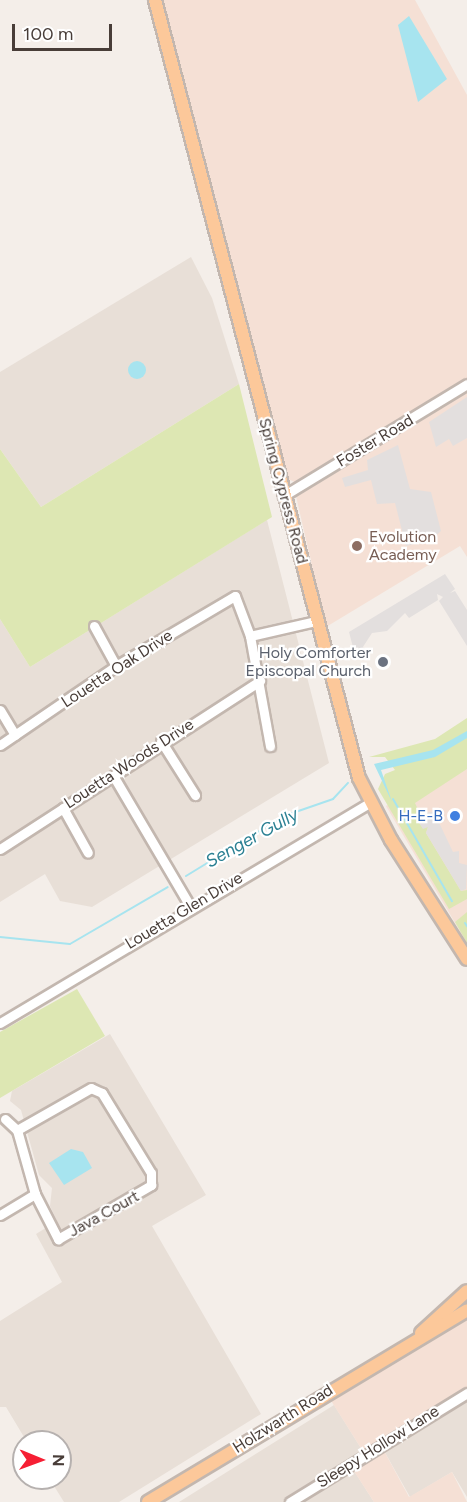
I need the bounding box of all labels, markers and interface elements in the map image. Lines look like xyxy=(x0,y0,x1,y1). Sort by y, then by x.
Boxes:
scale bar xyxy=(15,12,116,50)
text: 100 m xyxy=(23,23,73,45)
street label: Foster Road xyxy=(333,411,417,471)
street label: Spring Cypress Road xyxy=(254,416,312,566)
place label: Evolution Academy xyxy=(369,527,437,565)
marker: Evolution Academy xyxy=(350,539,364,553)
street label: Louetta Oak Drive xyxy=(58,626,176,712)
place label: Holy Comforter Episcopal Church xyxy=(245,643,371,681)
marker: Holy Comforter Episcopal Church xyxy=(376,655,390,669)
street label: Louetta Woods Drive xyxy=(61,715,197,813)
water label: Senger Gully xyxy=(202,804,302,872)
place label: H-E-B xyxy=(398,806,443,826)
marker: H-E-B xyxy=(448,809,462,823)
street label: Louetta Glen Drive xyxy=(122,868,246,954)
street label: Java Court xyxy=(65,1187,143,1241)
street label: Holzwarth Road xyxy=(229,1381,337,1457)
street label: Sleepy Hollow Lane xyxy=(313,1402,443,1492)
north arrow xyxy=(12,1430,72,1490)
text: N xyxy=(49,1454,68,1467)

